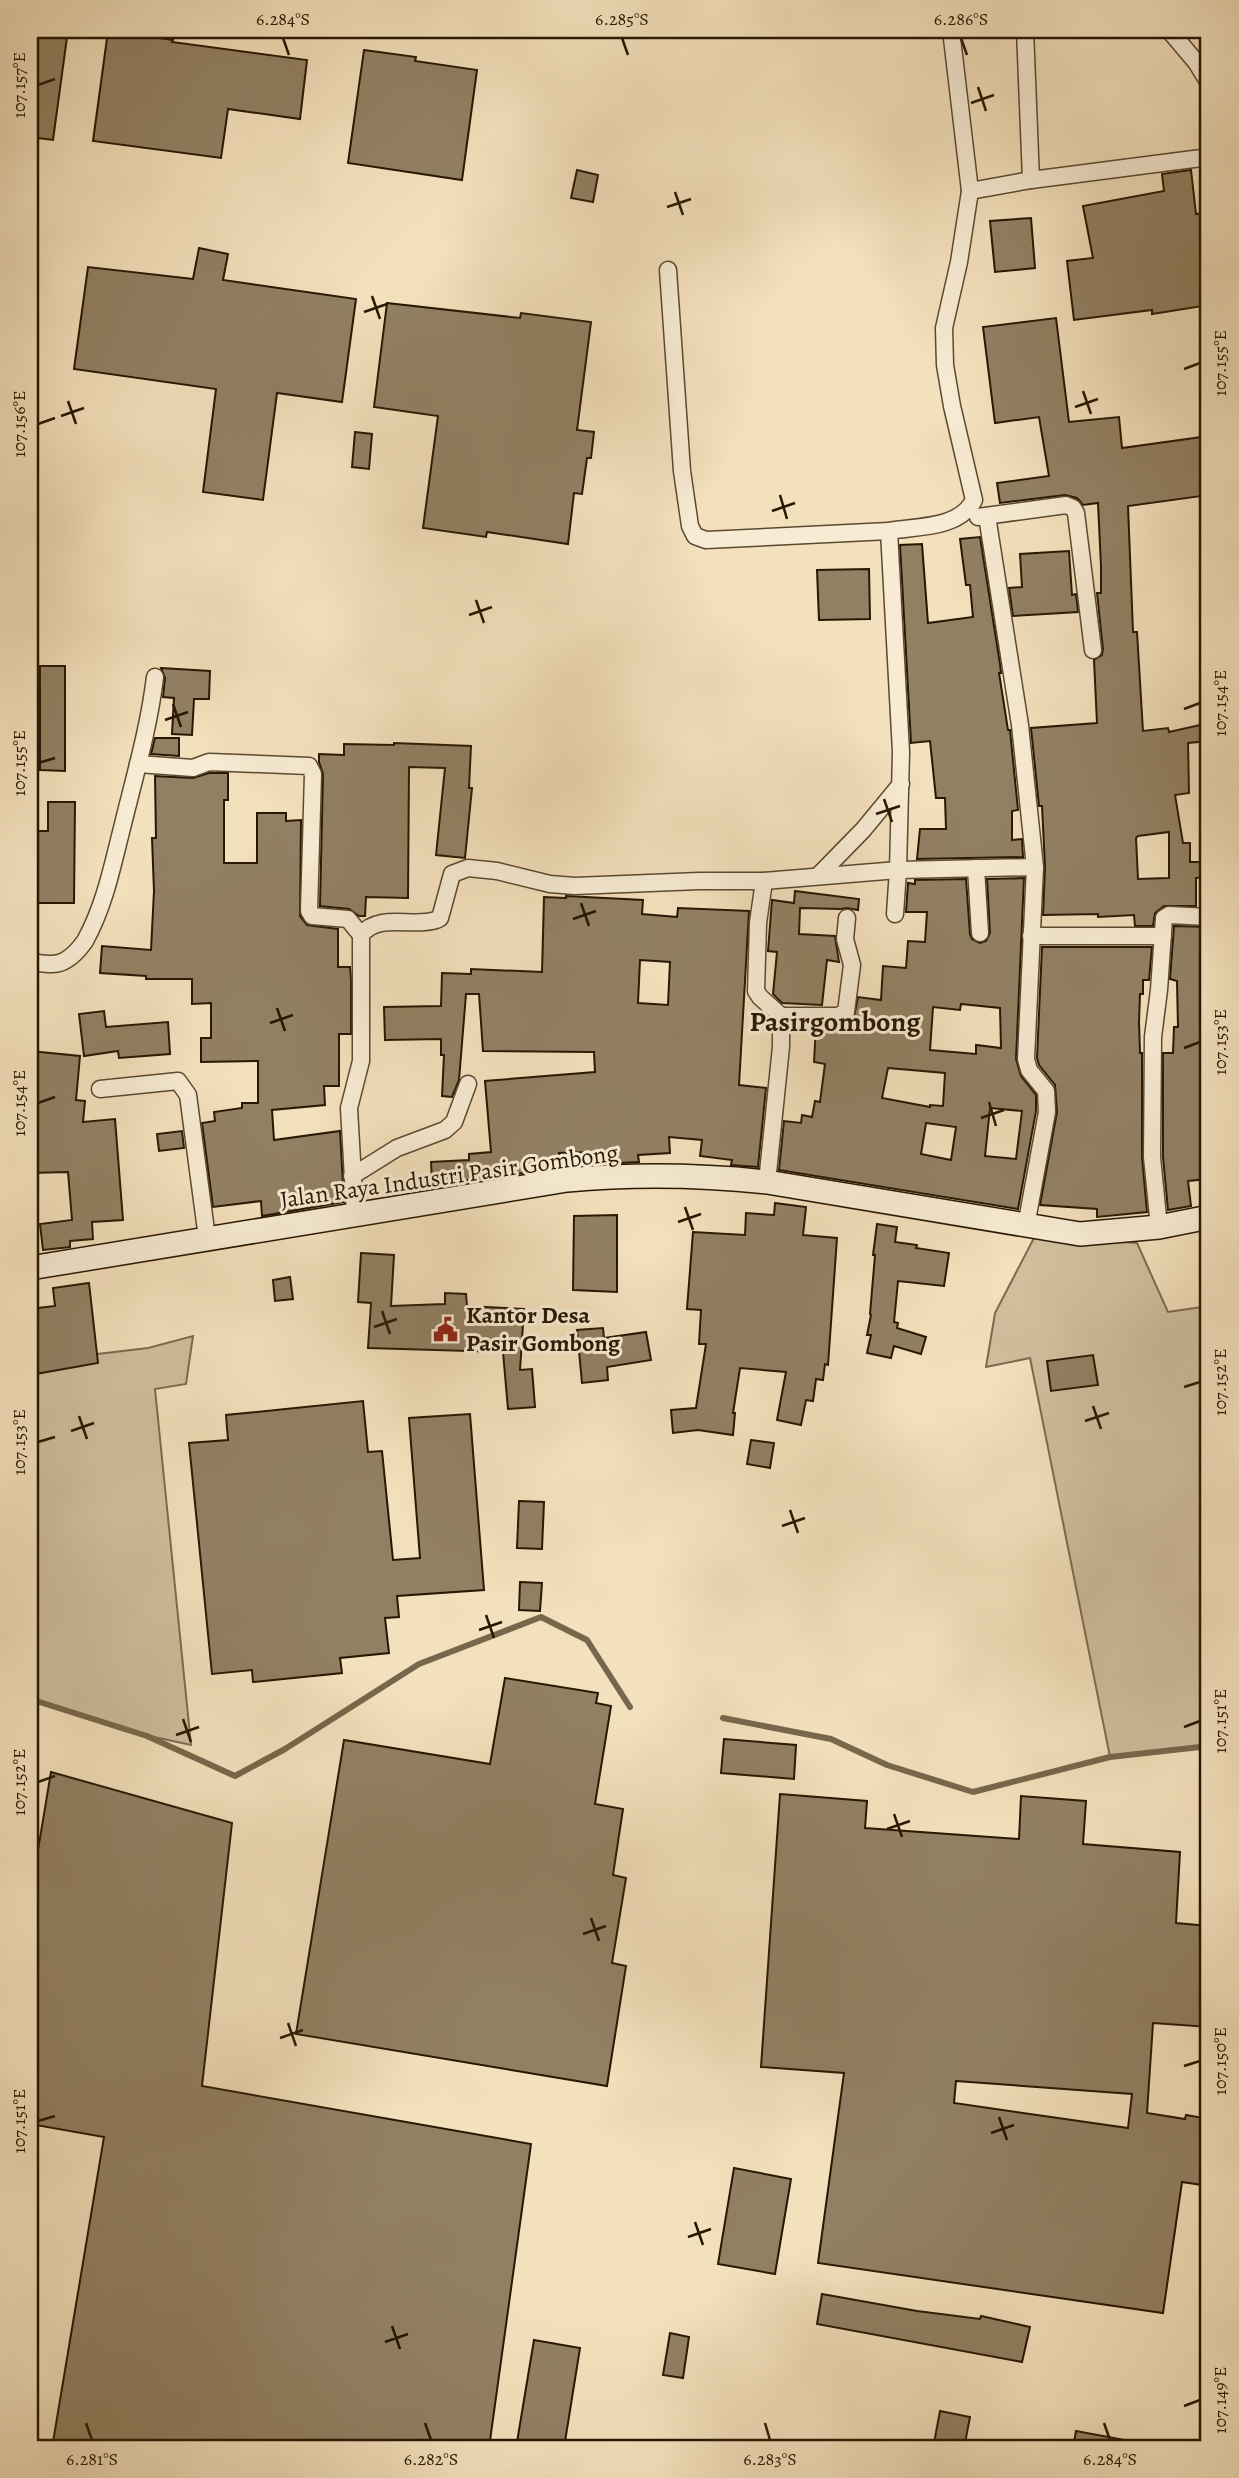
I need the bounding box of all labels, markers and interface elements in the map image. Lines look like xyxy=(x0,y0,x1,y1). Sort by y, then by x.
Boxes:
text: 6.284°S xyxy=(256,7,310,31)
text: 6.285°S xyxy=(595,7,649,31)
text: 6.286°S xyxy=(934,7,988,31)
text: 107.157°E xyxy=(7,52,31,118)
text: 107.155°E xyxy=(1208,330,1232,396)
text: 107.156°E xyxy=(7,390,31,458)
text: 107.154°E xyxy=(1208,670,1232,736)
text: 107.155°E xyxy=(7,730,31,796)
district label: Pasirgombong xyxy=(749,1003,921,1041)
text: 107.153°E xyxy=(1208,1009,1232,1075)
text: 107.154°E xyxy=(7,1070,31,1136)
street label: Jalan Raya Industri Pasir Gombong xyxy=(278,1136,620,1216)
place label: Kantor Desa Pasir Gombong xyxy=(466,1299,621,1359)
public building icon: Kantor Desa Pasir Gombong xyxy=(432,1315,460,1343)
text: 107.152°E xyxy=(1208,1348,1232,1416)
text: 107.153°E xyxy=(7,1409,31,1475)
text: 107.151°E xyxy=(1208,1689,1232,1753)
text: 107.152°E xyxy=(7,1748,31,1816)
text: 107.150°E xyxy=(1208,2027,1232,2095)
text: 107.151°E xyxy=(7,2089,31,2153)
text: 107.149°E xyxy=(1208,2366,1232,2434)
text: 6.281°S xyxy=(66,2447,118,2471)
text: 6.282°S xyxy=(404,2447,458,2471)
text: 6.283°S xyxy=(743,2447,797,2471)
text: 6.284°S xyxy=(1083,2447,1137,2471)

